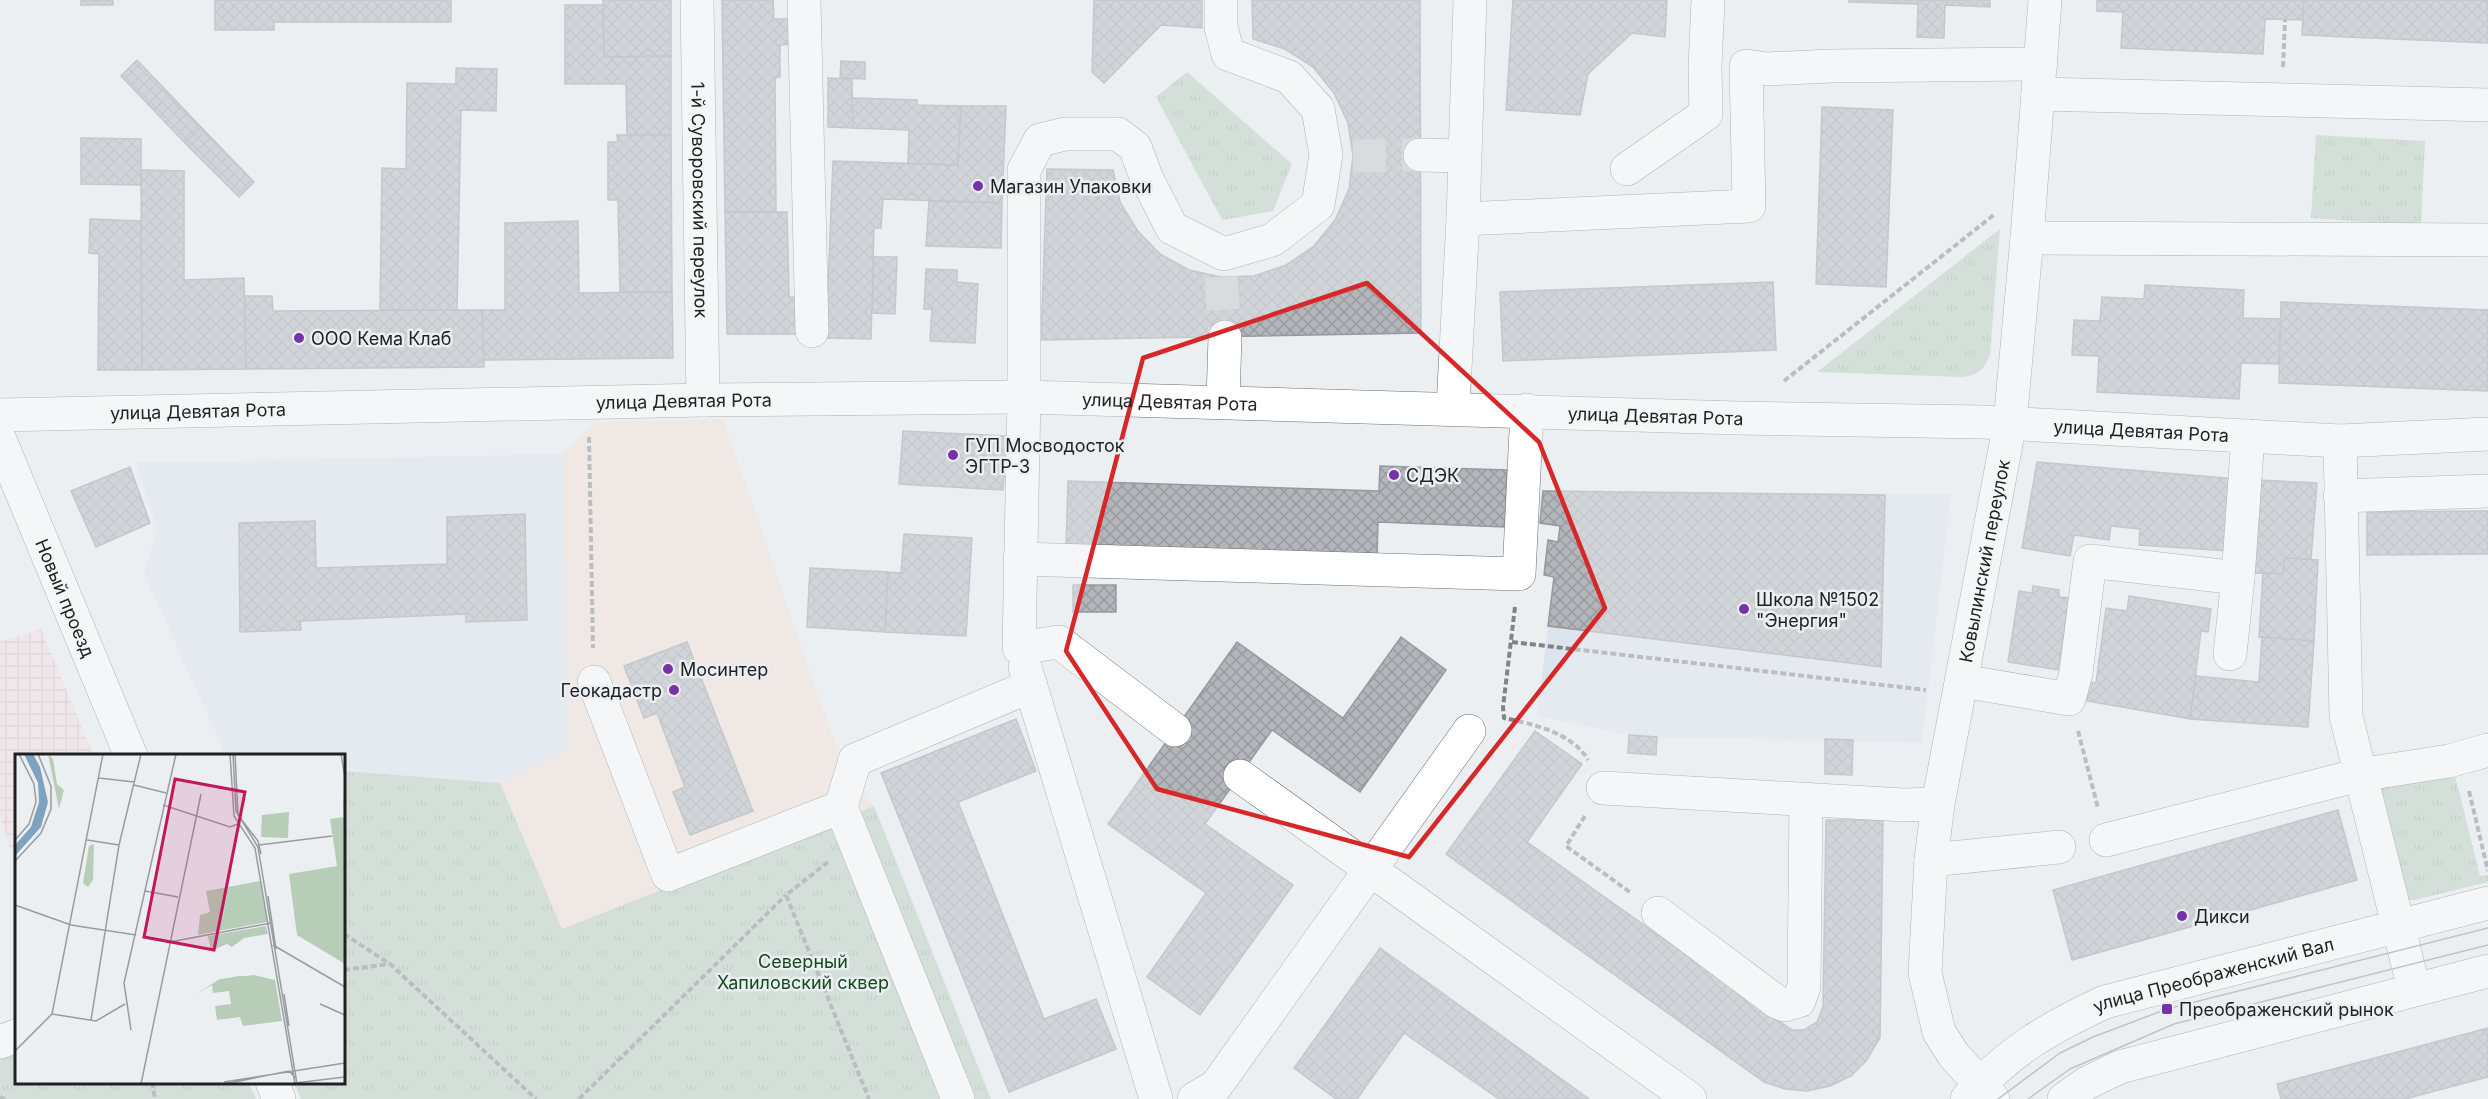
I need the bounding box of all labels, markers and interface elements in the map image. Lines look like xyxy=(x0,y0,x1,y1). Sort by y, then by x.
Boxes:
street label: 1-й Суворовский переулок xyxy=(688,82,712,319)
place label: Магазин Упаковки xyxy=(990,176,1152,197)
marker: Магазин Упаковки xyxy=(971,179,985,193)
place label: ООО Кема Клаб xyxy=(311,328,451,349)
marker: ООО Кема Клаб xyxy=(292,331,306,345)
street label: улица Девятая Рота xyxy=(1082,388,1258,414)
street label: улица Девятая Рота xyxy=(596,389,772,413)
street label: улица Девятая Рота xyxy=(110,398,286,423)
street label: улица Девятая Рота xyxy=(1567,402,1744,429)
street label: улица Девятая Рота xyxy=(2053,415,2230,446)
place label: ГУП Мосводосток ЭГТР-3 xyxy=(965,435,1125,477)
marker: ГУП Мосводосток ЭГТР-3 xyxy=(946,448,960,462)
street label: Ковылинский переулок xyxy=(1954,457,2013,664)
place label: СДЭК xyxy=(1406,465,1459,486)
marker: СДЭК xyxy=(1387,468,1401,482)
street label: Новый проезд xyxy=(32,536,99,660)
place label: Школа №1502 "Энергия" xyxy=(1756,589,1879,631)
marker: Школа №1502 "Энергия" xyxy=(1737,602,1751,616)
place label: Мосинтер xyxy=(680,659,768,680)
marker: Мосинтер xyxy=(661,662,675,676)
place label: Геокадастр xyxy=(560,680,662,701)
marker: Геокадастр xyxy=(667,683,681,697)
inset map xyxy=(15,754,345,1084)
place label: Дикси xyxy=(2194,906,2250,927)
marker: Дикси xyxy=(2175,909,2189,923)
street label: улица Преображенский Вал xyxy=(2089,933,2336,1017)
park label: Северный Хапиловский сквер xyxy=(717,951,889,993)
place label: Преображенский рынок xyxy=(2179,999,2394,1020)
marker: Преображенский рынок xyxy=(2160,1002,2174,1016)

